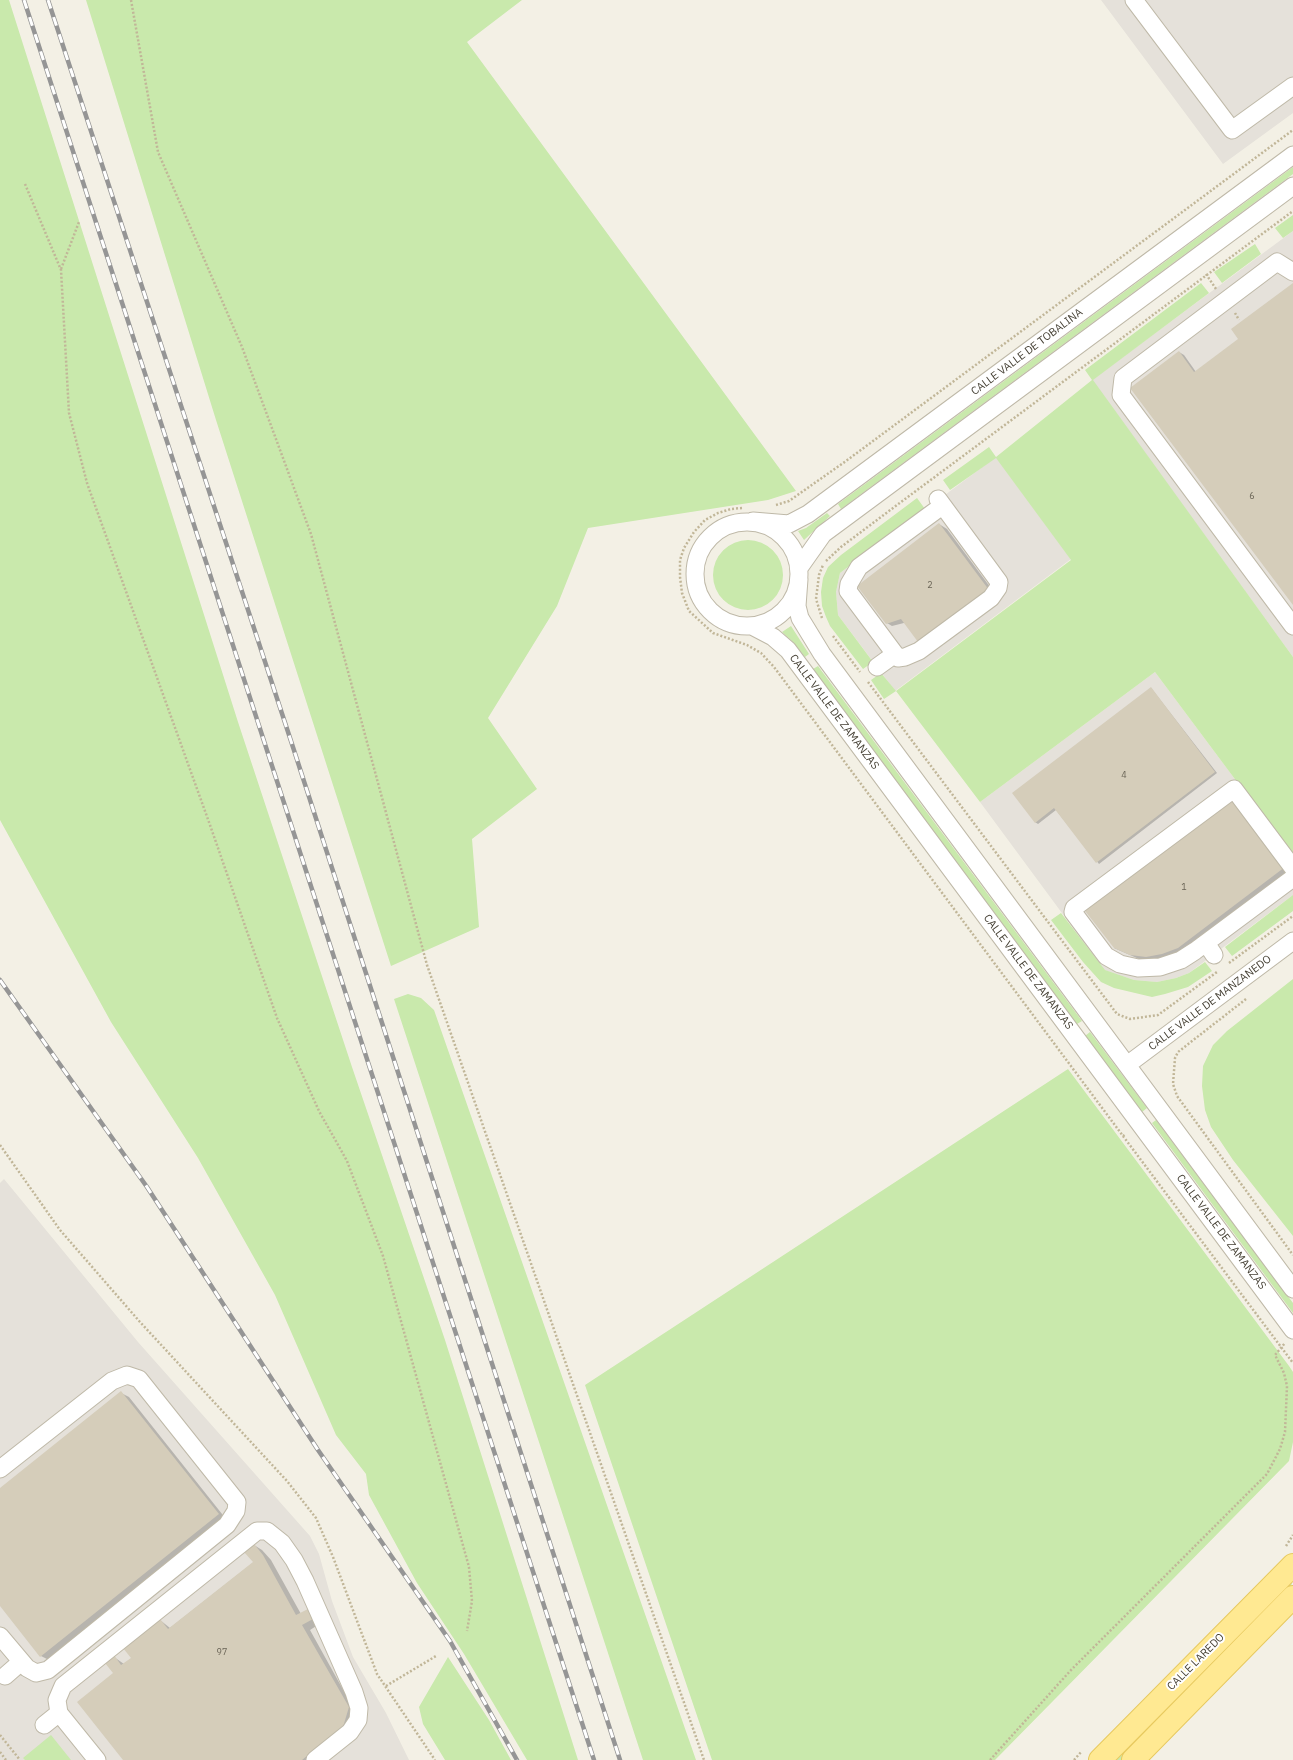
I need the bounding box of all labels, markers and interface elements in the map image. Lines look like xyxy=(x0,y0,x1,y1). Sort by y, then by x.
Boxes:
street label: CALLE VALLE DE TOBALINA xyxy=(969,306,1085,398)
house number: 6 xyxy=(1249,491,1255,501)
house number: 2 xyxy=(927,580,933,590)
street label: CALLE VALLE DE ZAMANZAS xyxy=(786,652,882,772)
house number: 4 xyxy=(1121,770,1127,780)
house number: 1 xyxy=(1181,882,1187,892)
street label: CALLE VALLE DE ZAMANZAS xyxy=(980,912,1076,1032)
street label: CALLE VALLE DE MANZANEDO xyxy=(1146,953,1274,1053)
street label: CALLE VALLE DE ZAMANZAS xyxy=(1173,1172,1269,1292)
street label: CALLE LAREDO xyxy=(1165,1631,1227,1693)
house number: 97 xyxy=(217,1647,227,1657)

